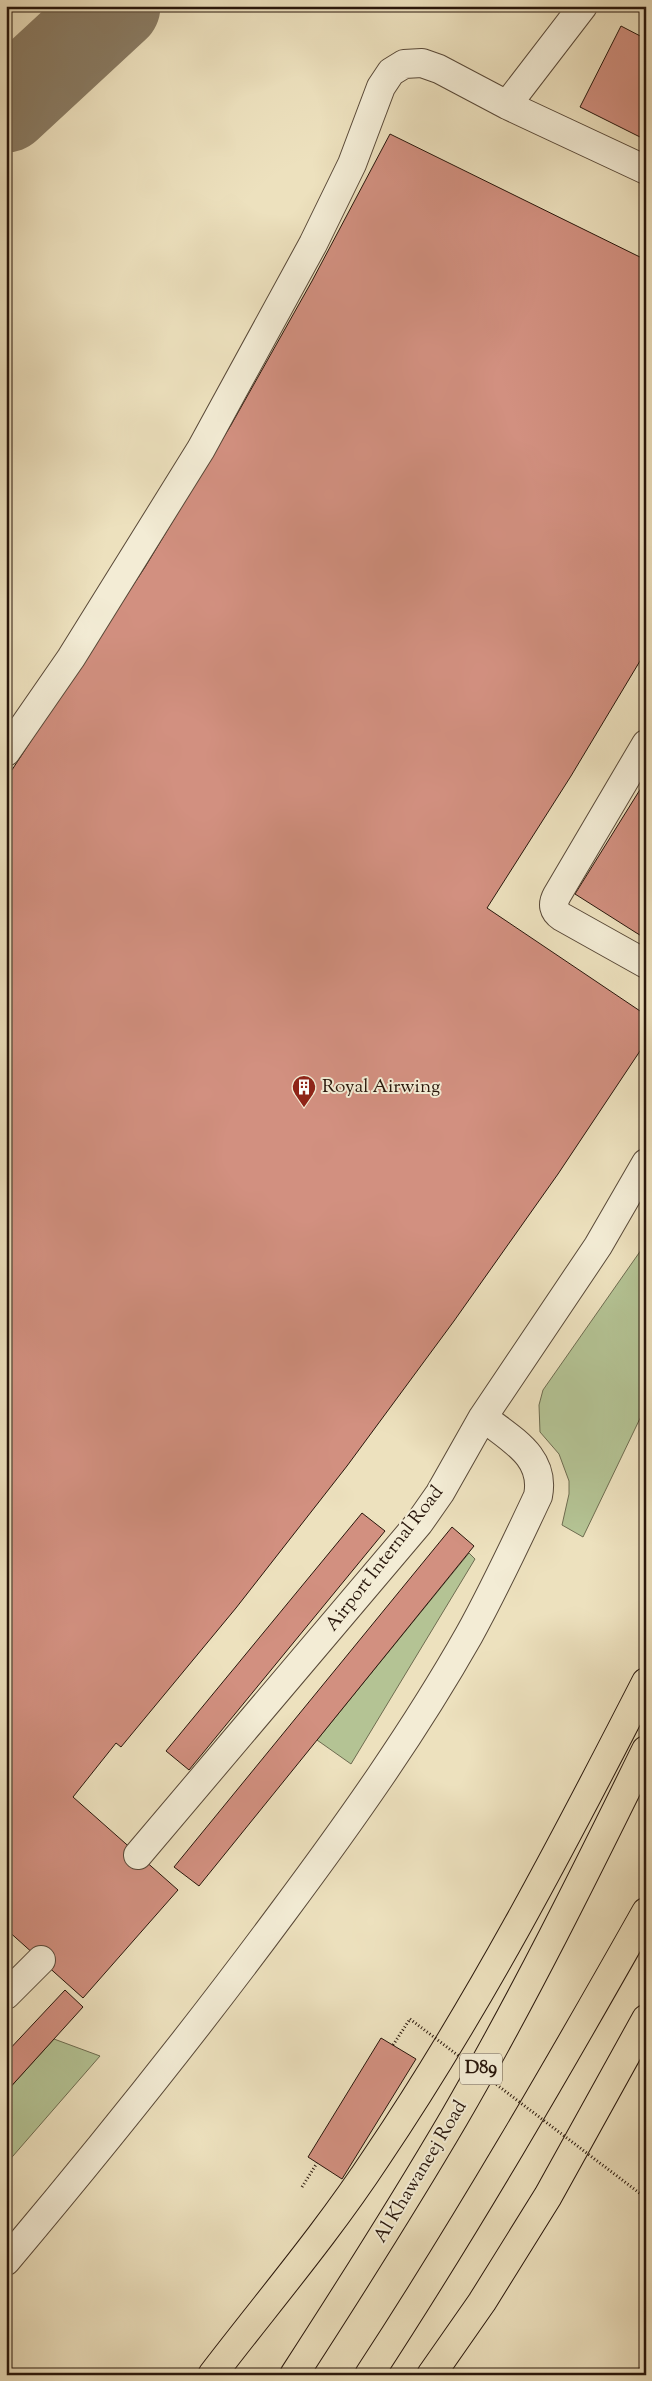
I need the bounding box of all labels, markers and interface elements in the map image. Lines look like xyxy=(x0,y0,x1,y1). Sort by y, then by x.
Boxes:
building icon: Royal Airwing xyxy=(291,1074,317,1108)
place label: Royal Airwing xyxy=(322,1074,440,1101)
street label: Airport Internal Road xyxy=(319,1480,451,1638)
road number: D89 xyxy=(460,2054,502,2084)
street label: Al Khawaneej Road xyxy=(368,2095,474,2248)

